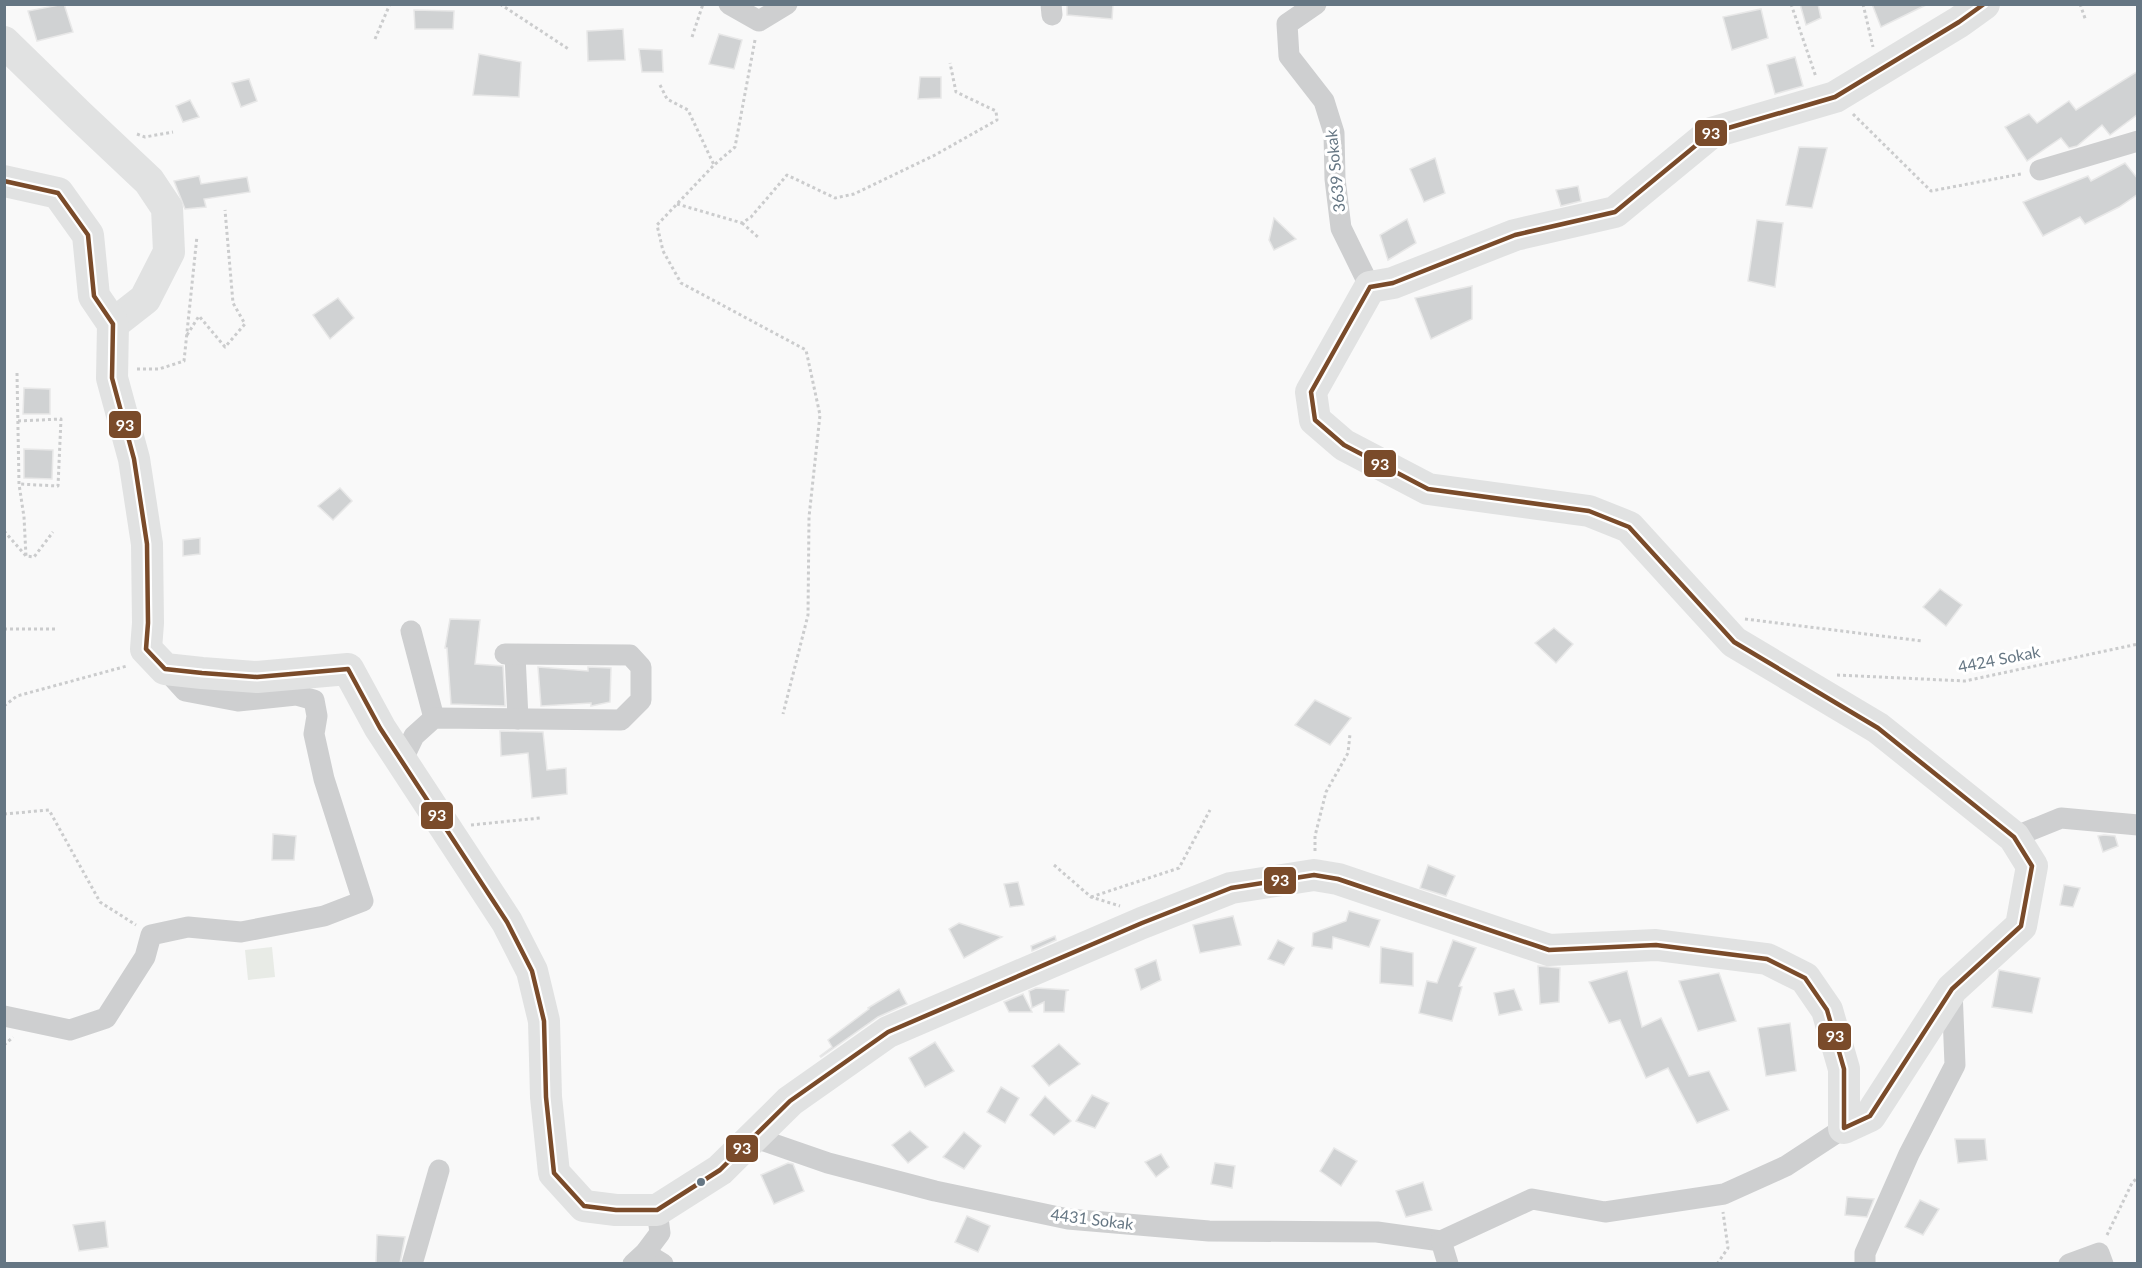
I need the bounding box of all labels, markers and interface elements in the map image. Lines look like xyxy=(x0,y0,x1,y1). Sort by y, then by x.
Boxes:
line badge: 93 xyxy=(1694,119,1728,147)
text: 93 xyxy=(1702,123,1720,142)
street label: 3639 Sokak xyxy=(1321,128,1348,213)
line badge: 93 xyxy=(108,410,142,439)
text: 93 xyxy=(116,415,134,434)
line badge: 93 xyxy=(1363,449,1397,478)
text: 93 xyxy=(1371,454,1389,473)
street label: 4424 Sokak xyxy=(1956,641,2042,676)
line badge: 93 xyxy=(420,801,454,830)
text: 93 xyxy=(428,805,446,824)
line badge: 93 xyxy=(1263,866,1297,895)
text: 93 xyxy=(1271,870,1289,889)
line badge: 93 xyxy=(1817,1022,1852,1051)
text: 93 xyxy=(1826,1026,1844,1045)
line badge: 93 xyxy=(725,1134,759,1163)
text: 93 xyxy=(733,1138,751,1157)
unlabelled marker xyxy=(695,1176,707,1188)
street label: 4431 Sokak xyxy=(1050,1204,1135,1233)

